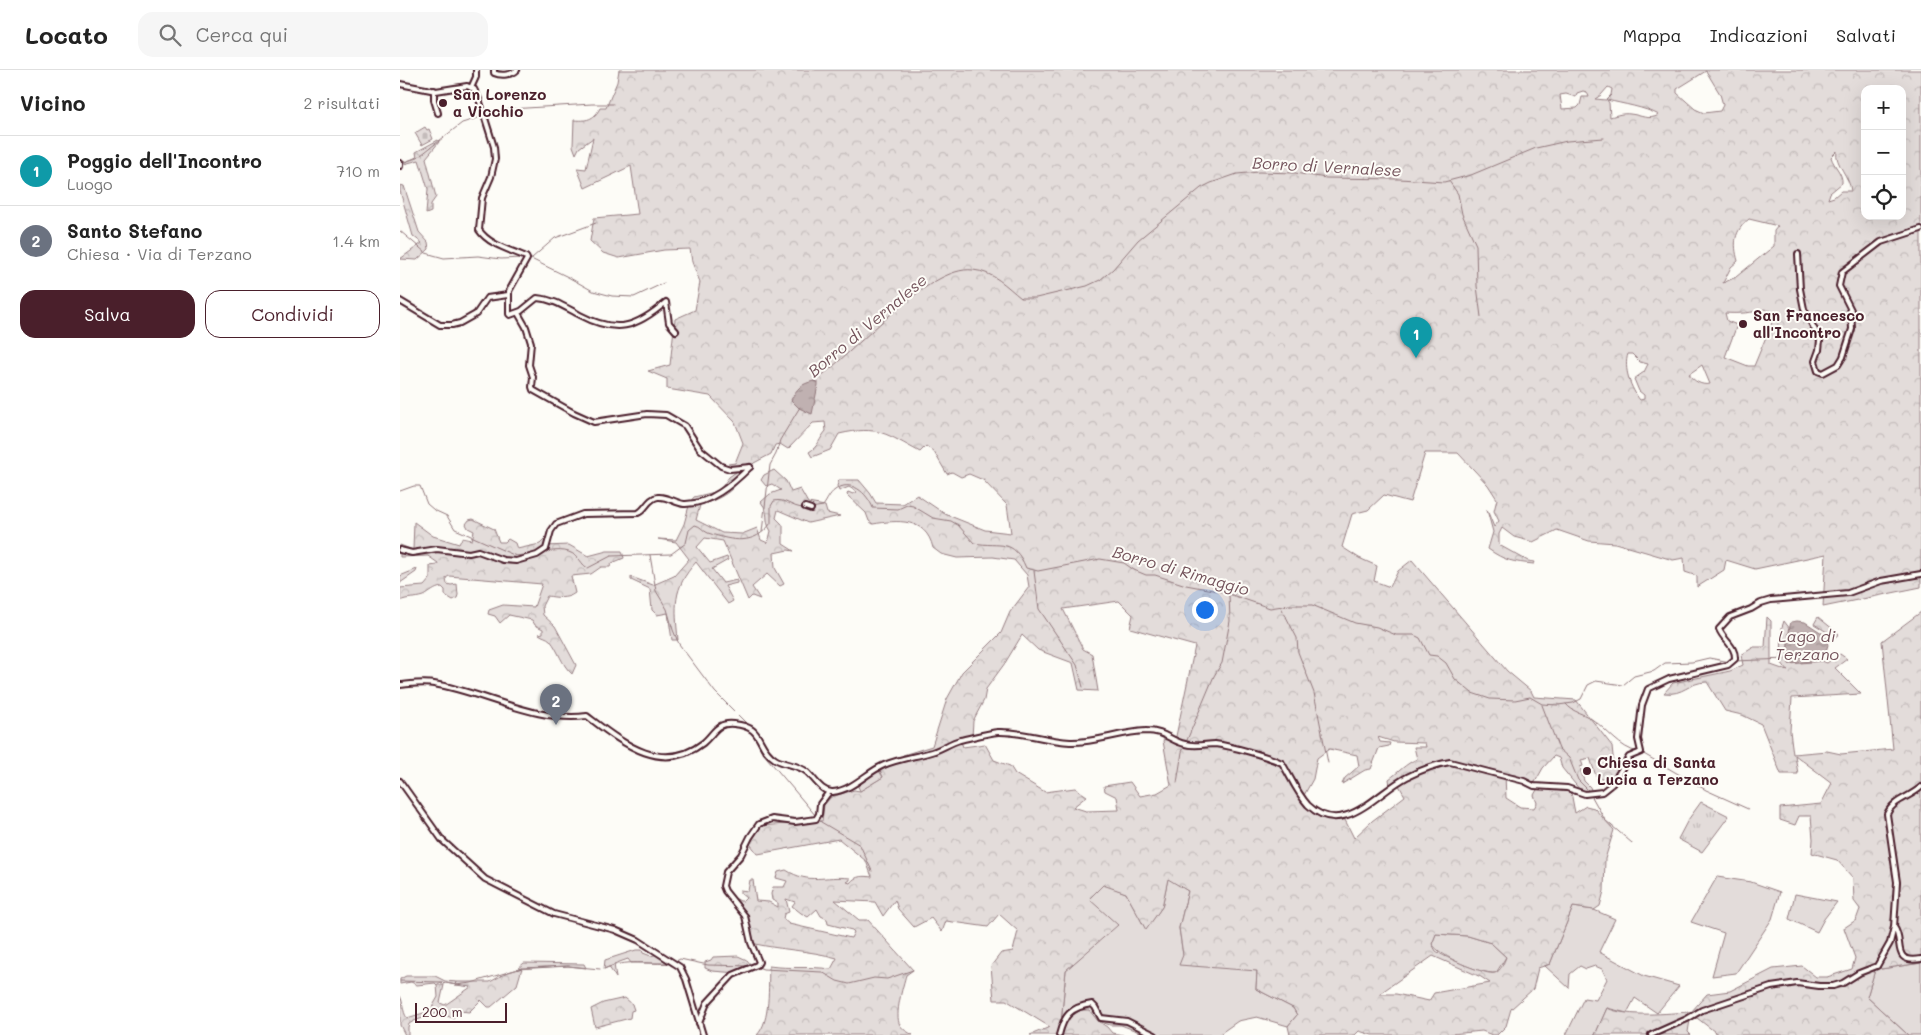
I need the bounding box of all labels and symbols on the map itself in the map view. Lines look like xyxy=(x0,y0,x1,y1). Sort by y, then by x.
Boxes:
place label: San Lorenzo a Vicchio xyxy=(453,84,546,121)
marker: San Lorenzo a Vicchio xyxy=(437,97,449,109)
water label: Borro di Vernalese xyxy=(1252,152,1402,180)
water label: Borro di Vernalese xyxy=(803,269,931,381)
place label: San Francesco all'Incontro xyxy=(1753,305,1864,342)
pin: 1 xyxy=(1400,317,1432,358)
marker: San Francesco all'Incontro xyxy=(1737,318,1749,330)
water label: Borro di Rimaggio xyxy=(1110,540,1252,600)
your location xyxy=(1192,597,1218,623)
water label: Lago di Terzano xyxy=(1775,625,1840,664)
pin: 2 xyxy=(540,684,572,725)
place label: Chiesa di Santa Lucia a Terzano xyxy=(1597,752,1719,789)
marker: Chiesa di Santa Lucia a Terzano xyxy=(1581,765,1593,777)
scale bar xyxy=(415,1000,508,1023)

